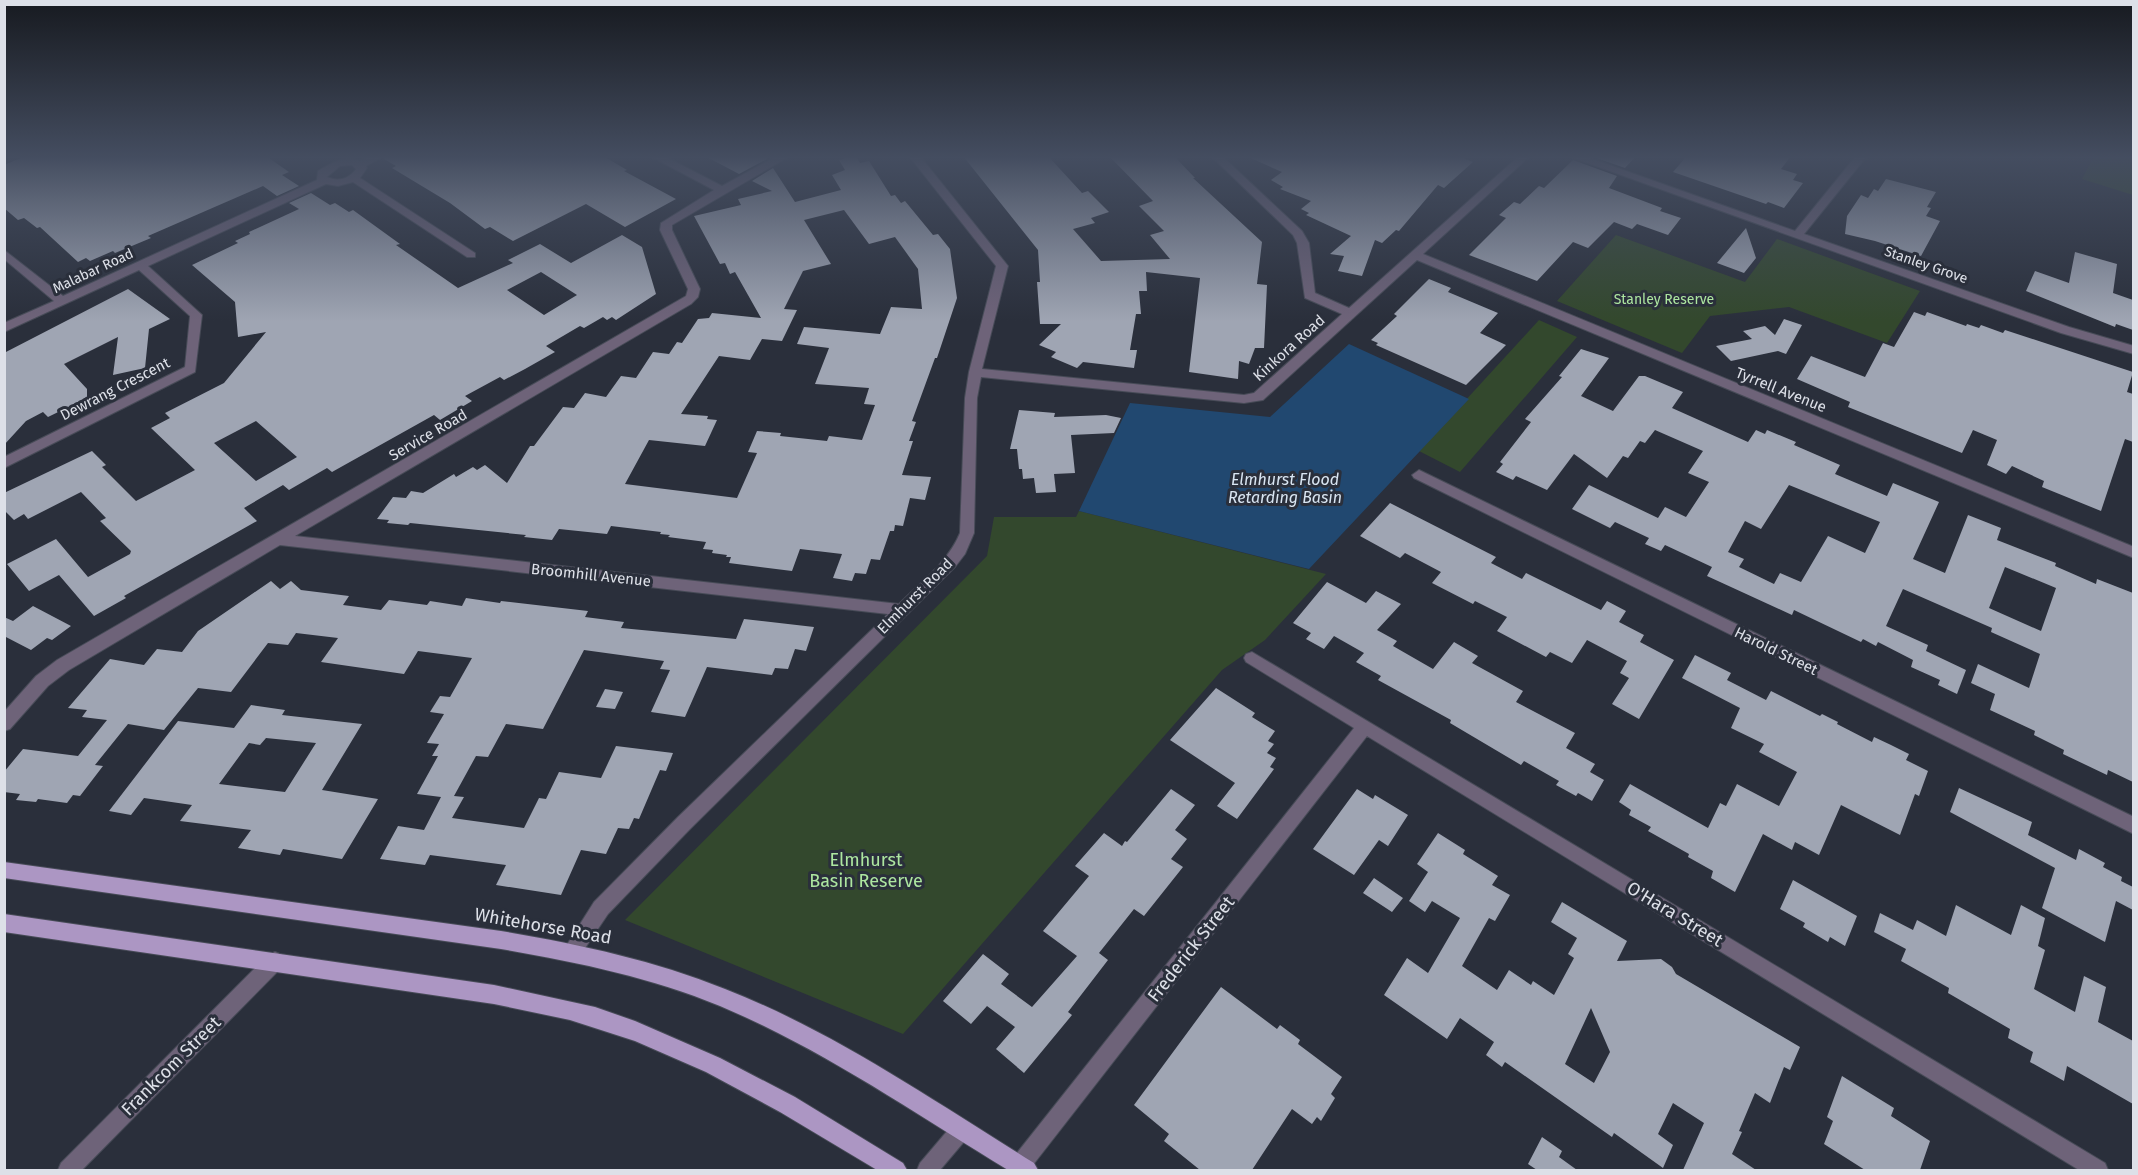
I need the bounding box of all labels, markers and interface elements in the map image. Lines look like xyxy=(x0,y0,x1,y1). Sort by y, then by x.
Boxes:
street label: Stanley Grove xyxy=(1882,243,1970,287)
street label: Malabar Road xyxy=(50,245,136,297)
park label: Stanley Reserve xyxy=(1614,291,1714,308)
street label: Kinkora Road xyxy=(1249,311,1329,385)
street label: Dewrang Crescent xyxy=(57,353,173,424)
street label: Tyrrell Avenue xyxy=(1733,364,1829,416)
street label: Service Road xyxy=(386,405,470,465)
water label: Elmhurst Flood Retarding Basin xyxy=(1228,470,1342,507)
street label: Elmhurst Road xyxy=(874,555,956,637)
street label: Broomhill Avenue xyxy=(530,560,652,590)
street label: Harold Street xyxy=(1731,623,1821,679)
park label: Elmhurst Basin Reserve xyxy=(809,849,923,892)
street label: O'Hara Street xyxy=(1623,877,1727,952)
street label: Frederick Street xyxy=(1143,891,1240,1006)
street label: Whitehorse Road xyxy=(473,903,613,949)
street label: Frankcom Street xyxy=(117,1011,226,1120)

